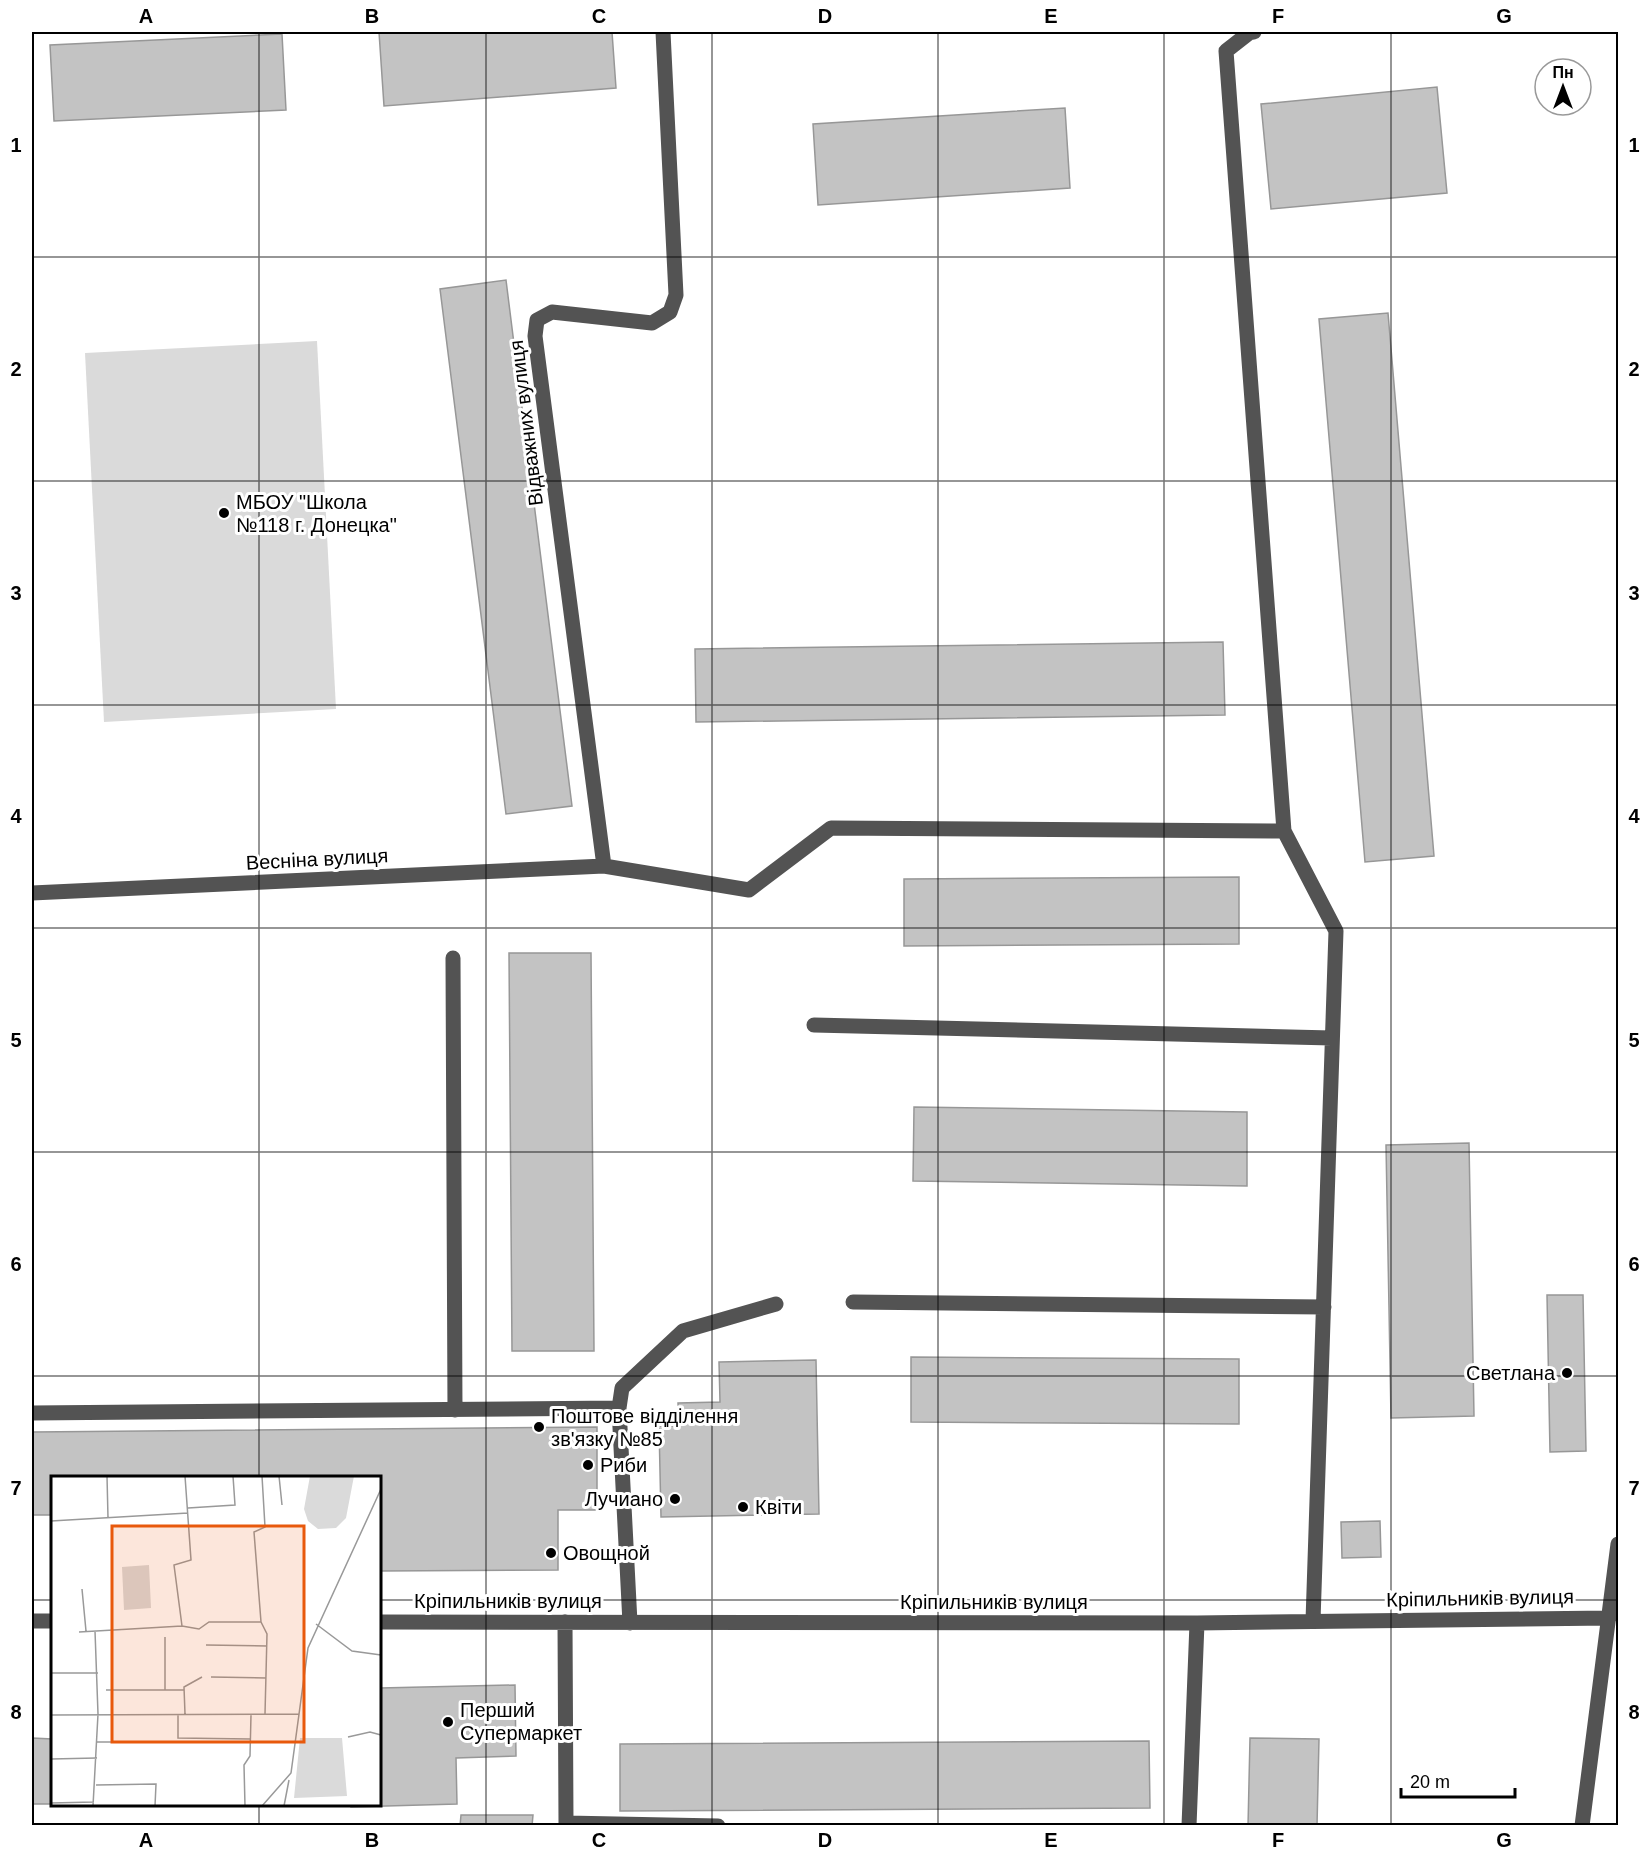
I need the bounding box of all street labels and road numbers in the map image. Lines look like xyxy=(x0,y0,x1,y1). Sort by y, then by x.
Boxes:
street label: Відважних вулиця xyxy=(505,339,547,507)
street label: Весніна вулиця xyxy=(245,844,389,874)
street label: Кріпильників вулиця xyxy=(1386,1585,1574,1611)
street label: Кріпильників вулиця xyxy=(414,1590,602,1612)
street label: Кріпильників вулиця xyxy=(900,1591,1088,1613)

